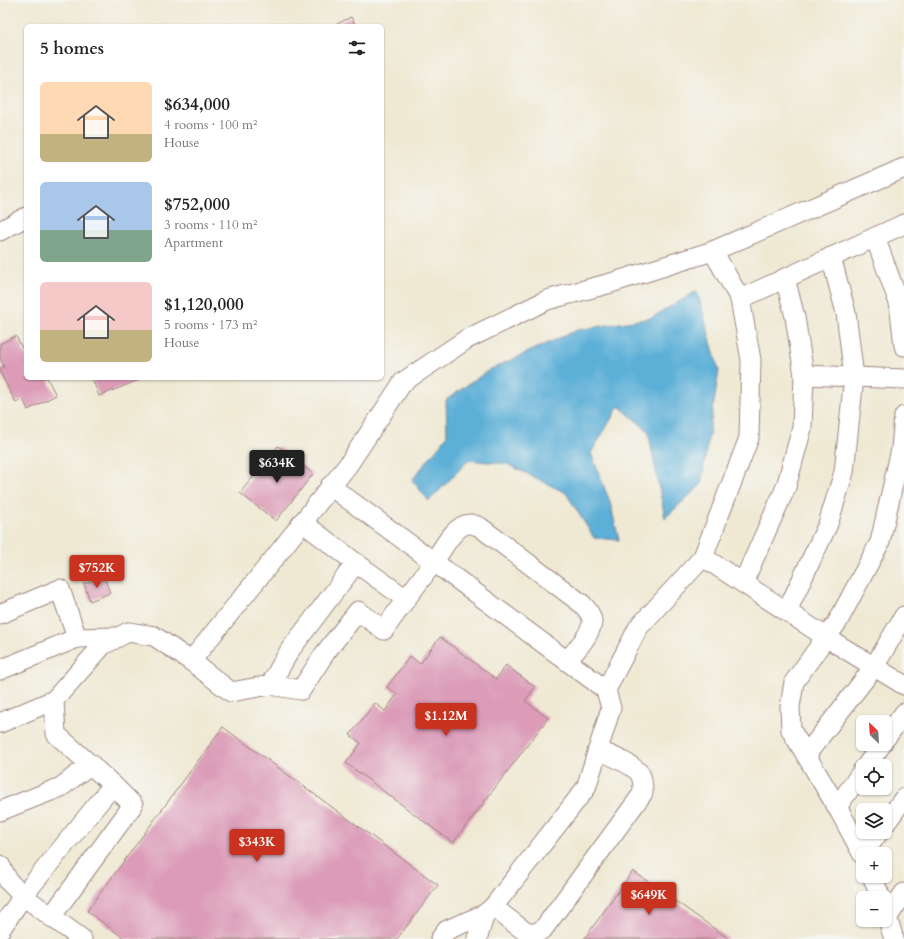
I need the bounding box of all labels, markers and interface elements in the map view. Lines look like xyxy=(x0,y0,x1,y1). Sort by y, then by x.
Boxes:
text: 5 homes xyxy=(40,37,104,60)
icon: filters xyxy=(346,37,368,59)
text: $634,000 xyxy=(164,93,230,116)
icon: home xyxy=(72,98,120,146)
text: 4 rooms · 100 m² xyxy=(164,116,257,134)
text: House xyxy=(164,134,199,152)
text: $752,000 xyxy=(164,193,230,216)
icon: home xyxy=(72,198,120,246)
text: 3 rooms · 110 m² xyxy=(164,216,257,234)
text: Apartment xyxy=(164,234,223,252)
text: $1,120,000 xyxy=(164,293,244,316)
icon: home xyxy=(72,298,120,346)
text: 5 rooms · 173 m² xyxy=(164,316,257,334)
text: House xyxy=(164,334,199,352)
pin: $634K xyxy=(249,450,305,484)
text: $634K xyxy=(258,454,296,472)
pin: $752K xyxy=(69,555,125,589)
text: $752K xyxy=(78,559,116,577)
pin: $1.12M xyxy=(413,703,479,737)
text: $1.12M xyxy=(424,707,468,725)
north arrow xyxy=(856,715,892,751)
map controls xyxy=(856,715,892,927)
button: locate xyxy=(856,759,892,795)
button: layers xyxy=(856,803,892,839)
pin: $343K xyxy=(229,829,285,863)
text: $343K xyxy=(238,833,276,851)
button: + xyxy=(856,847,892,883)
pin: $649K xyxy=(621,882,677,916)
text: $649K xyxy=(630,886,668,904)
button: − xyxy=(856,891,892,927)

